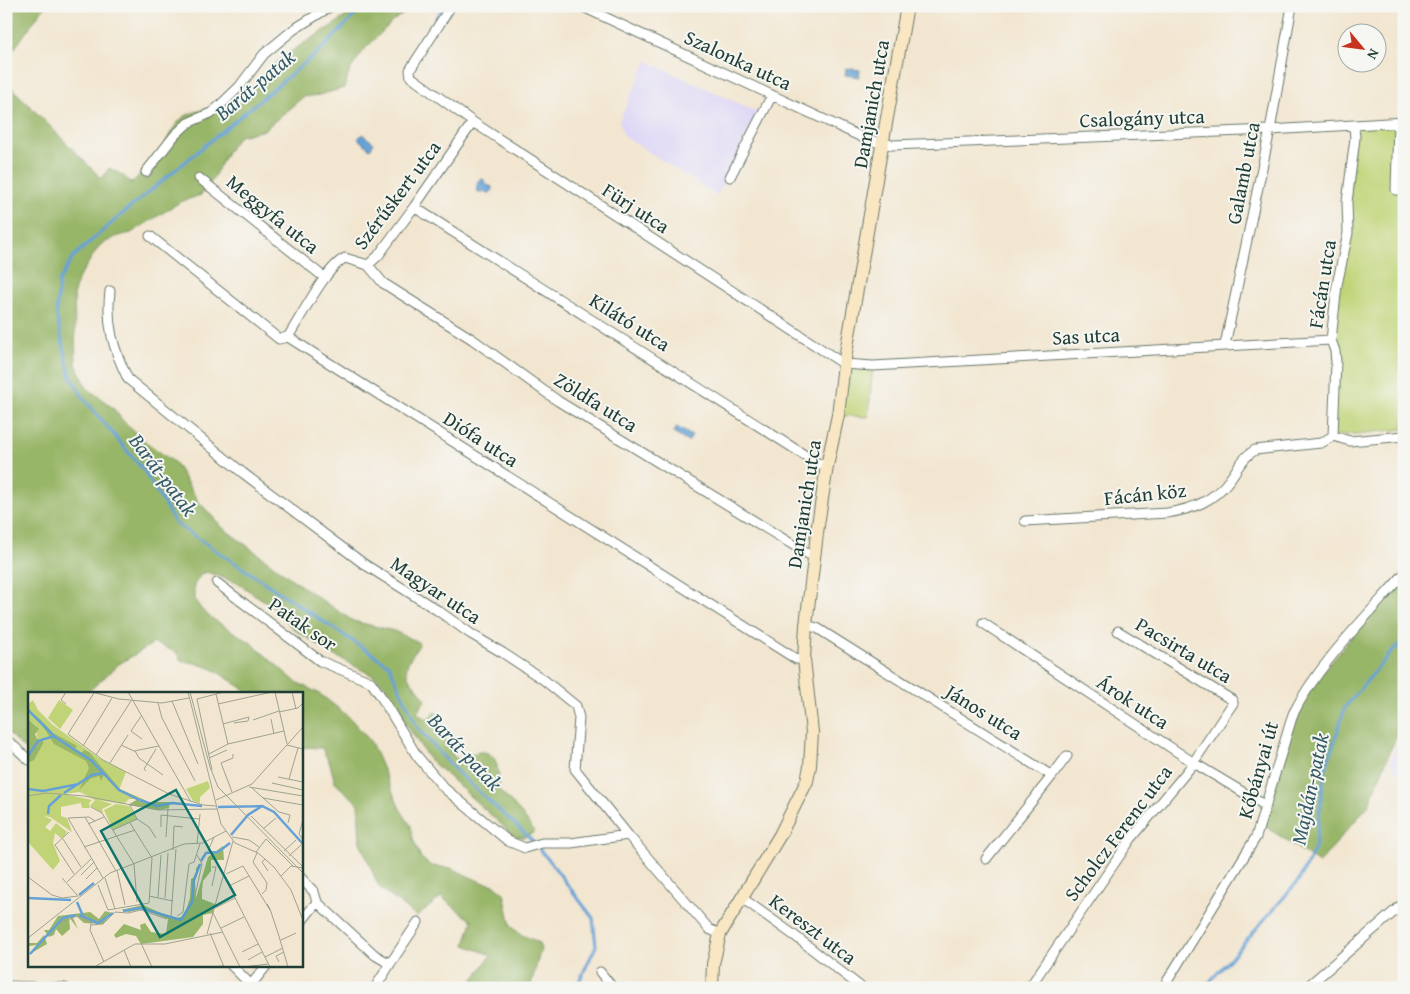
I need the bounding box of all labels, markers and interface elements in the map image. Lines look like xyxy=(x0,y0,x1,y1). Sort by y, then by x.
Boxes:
street label: Szalonka utca xyxy=(680,22,797,97)
north arrow xyxy=(1338,22,1388,72)
street label: Damjanich utca xyxy=(845,37,896,170)
water label: Barát-patak xyxy=(207,41,302,128)
text: N xyxy=(1362,45,1384,64)
street label: Csalogány utca xyxy=(1079,101,1206,134)
street label: Galamb utca xyxy=(1218,119,1267,227)
street label: Szérűskert utca xyxy=(346,134,448,255)
street label: Meggyfa utca xyxy=(221,167,326,261)
street label: Fürj utca xyxy=(597,175,676,240)
street label: Fácán utca xyxy=(1300,237,1343,330)
street label: Kilátó utca xyxy=(584,285,677,358)
street label: Sas utca xyxy=(1051,319,1121,352)
street label: Zöldfa utca xyxy=(549,364,644,439)
street label: Diófa utca xyxy=(438,403,525,474)
water label: Barát-patak xyxy=(121,426,205,523)
street label: Damjanich utca xyxy=(779,437,828,570)
street label: Fácán köz xyxy=(1103,475,1188,512)
street label: Magyar utca xyxy=(385,549,488,631)
street label: Patak sor xyxy=(263,589,343,658)
street label: Pacsirta utca xyxy=(1131,609,1238,690)
street label: Árok utca xyxy=(1091,667,1176,736)
street label: János utca xyxy=(938,675,1029,747)
inset map xyxy=(28,692,302,966)
water label: Barát-patak xyxy=(420,705,510,798)
street label: Kőbányai út xyxy=(1230,718,1285,822)
water label: Majdán-patak xyxy=(1283,730,1337,848)
street label: Scholcz Ferenc utca xyxy=(1057,758,1179,907)
street label: Kereszt utca xyxy=(763,886,864,971)

